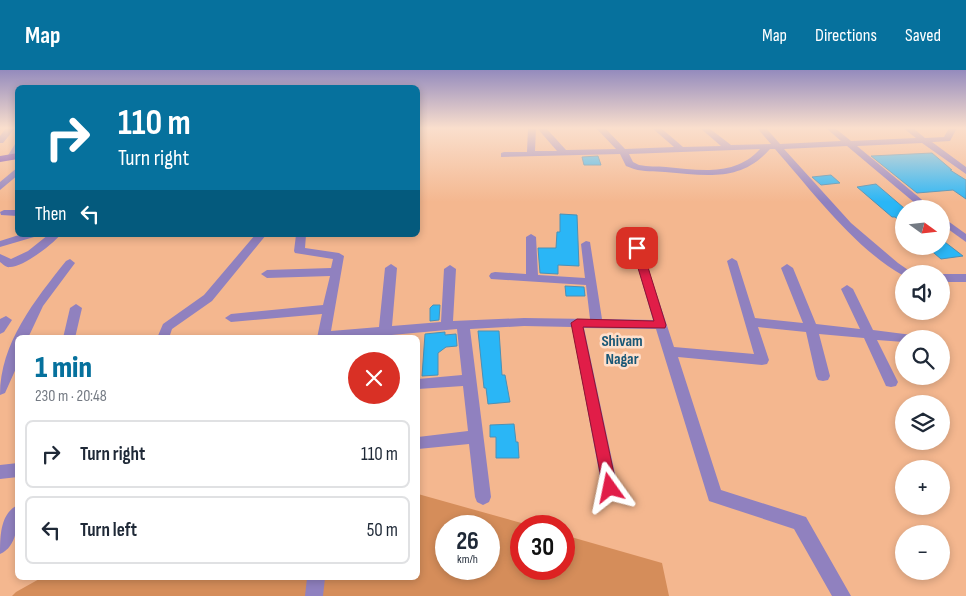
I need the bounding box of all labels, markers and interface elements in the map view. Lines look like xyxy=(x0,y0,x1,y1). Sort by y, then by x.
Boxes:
text: Map xyxy=(25,21,60,50)
text: Map xyxy=(762,25,787,46)
text: Directions xyxy=(815,25,877,46)
text: Saved xyxy=(905,25,941,46)
text: 110 m xyxy=(118,102,191,145)
icon: right xyxy=(35,105,100,170)
text: Turn right xyxy=(118,145,189,172)
icon: left xyxy=(76,200,104,228)
north arrow xyxy=(895,200,950,255)
map controls xyxy=(895,200,950,580)
text: Then xyxy=(35,203,66,226)
pin xyxy=(616,227,658,269)
icon: arrive xyxy=(623,234,651,262)
button: sound xyxy=(895,265,950,320)
button: search xyxy=(895,330,950,385)
district label: Shivam Nagar xyxy=(601,332,643,369)
text: 1 min xyxy=(35,350,92,386)
button: close xyxy=(348,352,400,404)
text: 230 m · 20:48 xyxy=(35,387,107,406)
button: layers xyxy=(895,395,950,450)
icon: right xyxy=(37,440,65,468)
text: Turn right xyxy=(80,443,145,466)
text: 110 m xyxy=(361,443,398,466)
button: + xyxy=(895,460,950,515)
position arrow xyxy=(583,461,635,513)
speed limit sign: 30 xyxy=(510,515,575,580)
icon: left xyxy=(37,516,65,544)
text: Turn left xyxy=(80,519,137,542)
text: 50 m xyxy=(367,519,398,542)
button: − xyxy=(895,525,950,580)
text: 26 xyxy=(456,526,479,557)
text: km/h xyxy=(457,552,478,567)

